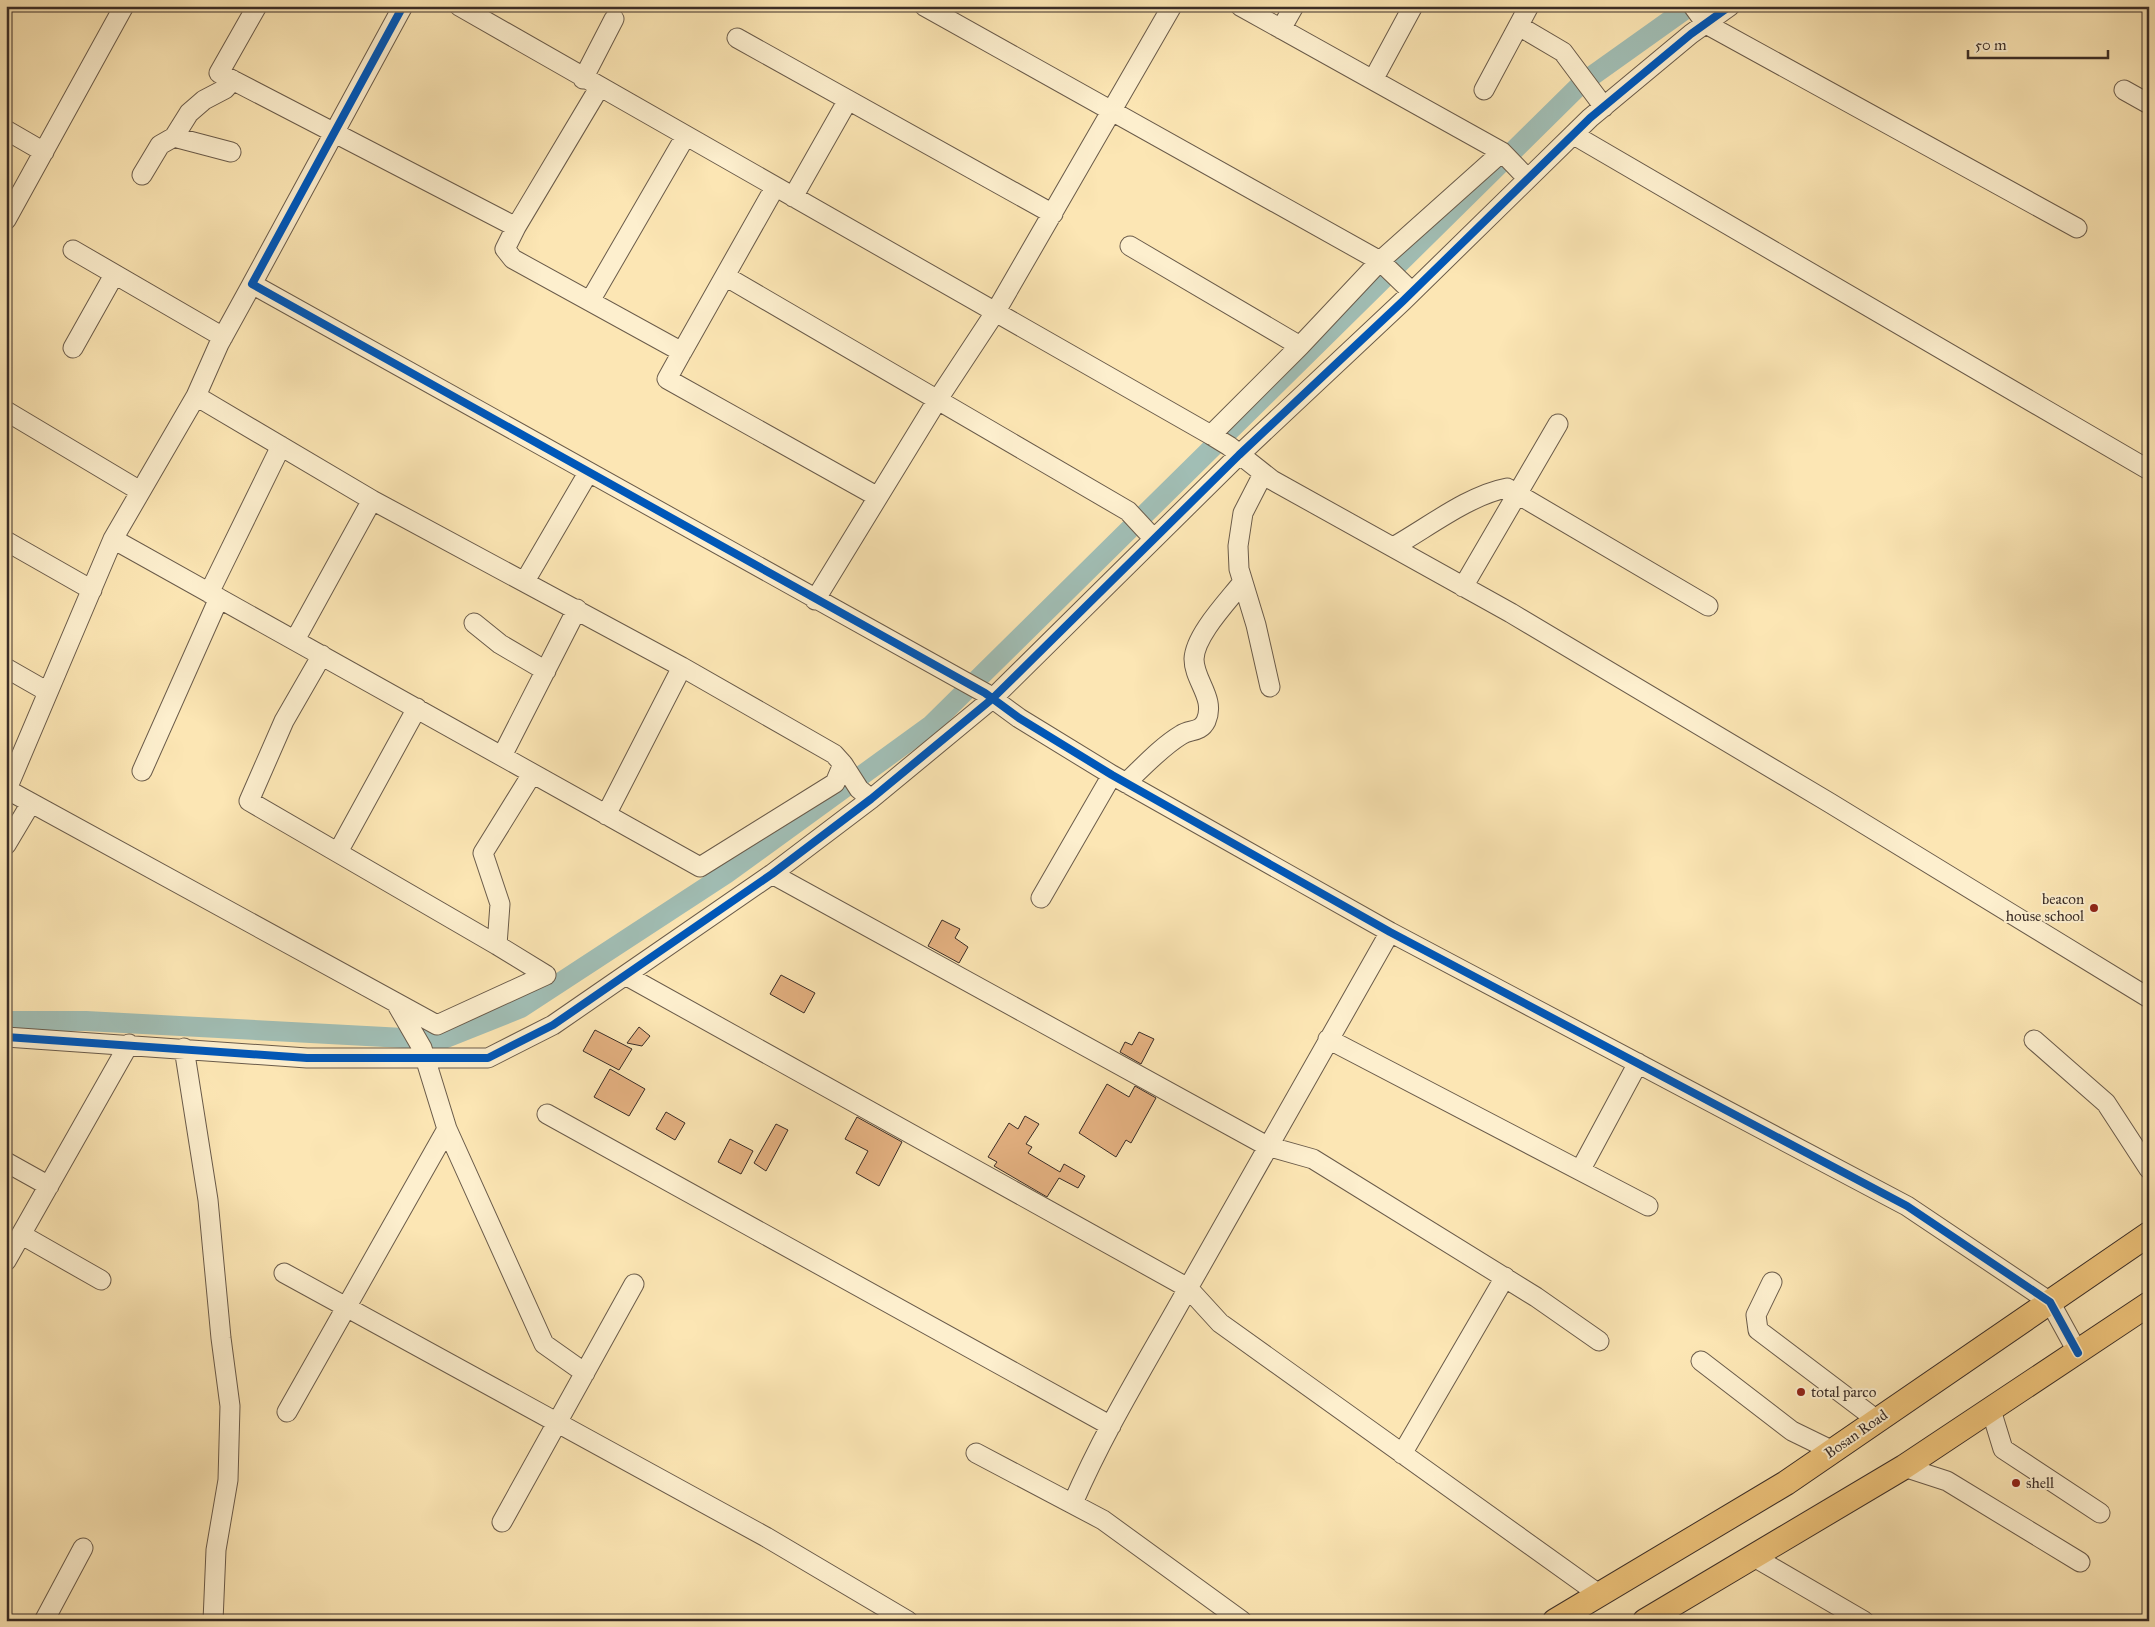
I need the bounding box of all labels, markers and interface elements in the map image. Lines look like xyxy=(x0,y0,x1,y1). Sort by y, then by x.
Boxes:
scale bar xyxy=(1968,28,2108,60)
text: 50 m xyxy=(1975,36,2007,54)
place label: beacon house school xyxy=(2006,890,2085,925)
marker: beacon house school xyxy=(2088,902,2100,914)
place label: total parco xyxy=(1811,1383,1877,1401)
marker: total parco xyxy=(1795,1386,1807,1398)
street label: Bosan Road xyxy=(1821,1406,1891,1462)
place label: shell xyxy=(2026,1474,2055,1492)
marker: shell xyxy=(2010,1477,2022,1489)

